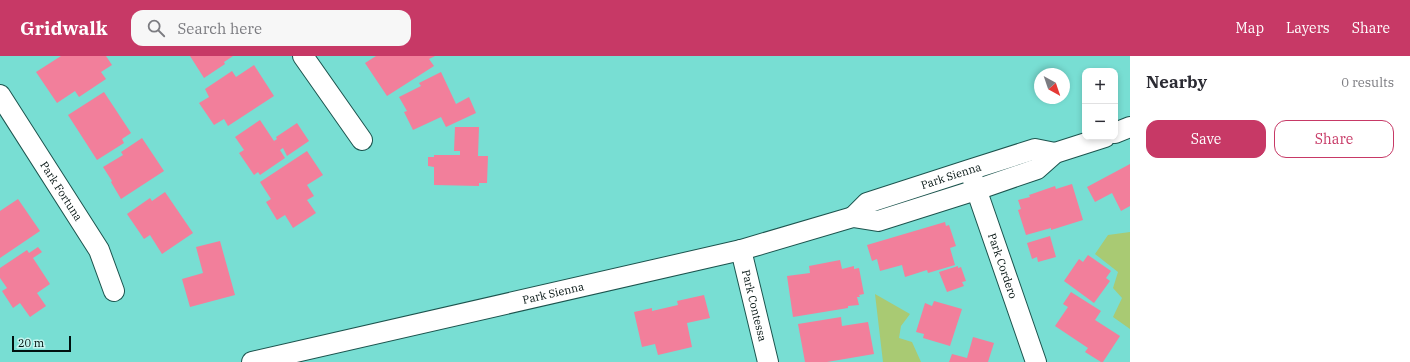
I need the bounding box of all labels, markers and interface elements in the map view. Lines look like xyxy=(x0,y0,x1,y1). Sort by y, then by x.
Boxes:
search box xyxy=(131,10,411,46)
text: Gridwalk xyxy=(20,16,107,40)
icon: search xyxy=(145,17,167,39)
text: Search here xyxy=(177,19,262,38)
text: Map xyxy=(1236,19,1264,37)
text: Layers xyxy=(1286,19,1330,37)
text: Share xyxy=(1352,19,1390,37)
north arrow xyxy=(1034,68,1070,104)
map controls xyxy=(1082,68,1118,140)
button: + xyxy=(1082,68,1118,104)
text: Nearby xyxy=(1146,71,1207,93)
text: 0 results xyxy=(1341,74,1394,91)
button: − xyxy=(1082,104,1118,140)
button: Save xyxy=(1146,120,1266,158)
button: Share xyxy=(1274,120,1394,158)
street label: Park Fortuna xyxy=(37,159,86,224)
street label: Park Sienna xyxy=(919,160,983,192)
street label: Park Cordero xyxy=(985,231,1021,300)
street label: Park Contessa xyxy=(739,268,770,343)
street label: Park Sienna xyxy=(521,279,585,307)
scale bar xyxy=(12,334,71,353)
text: 20 m xyxy=(18,336,44,350)

